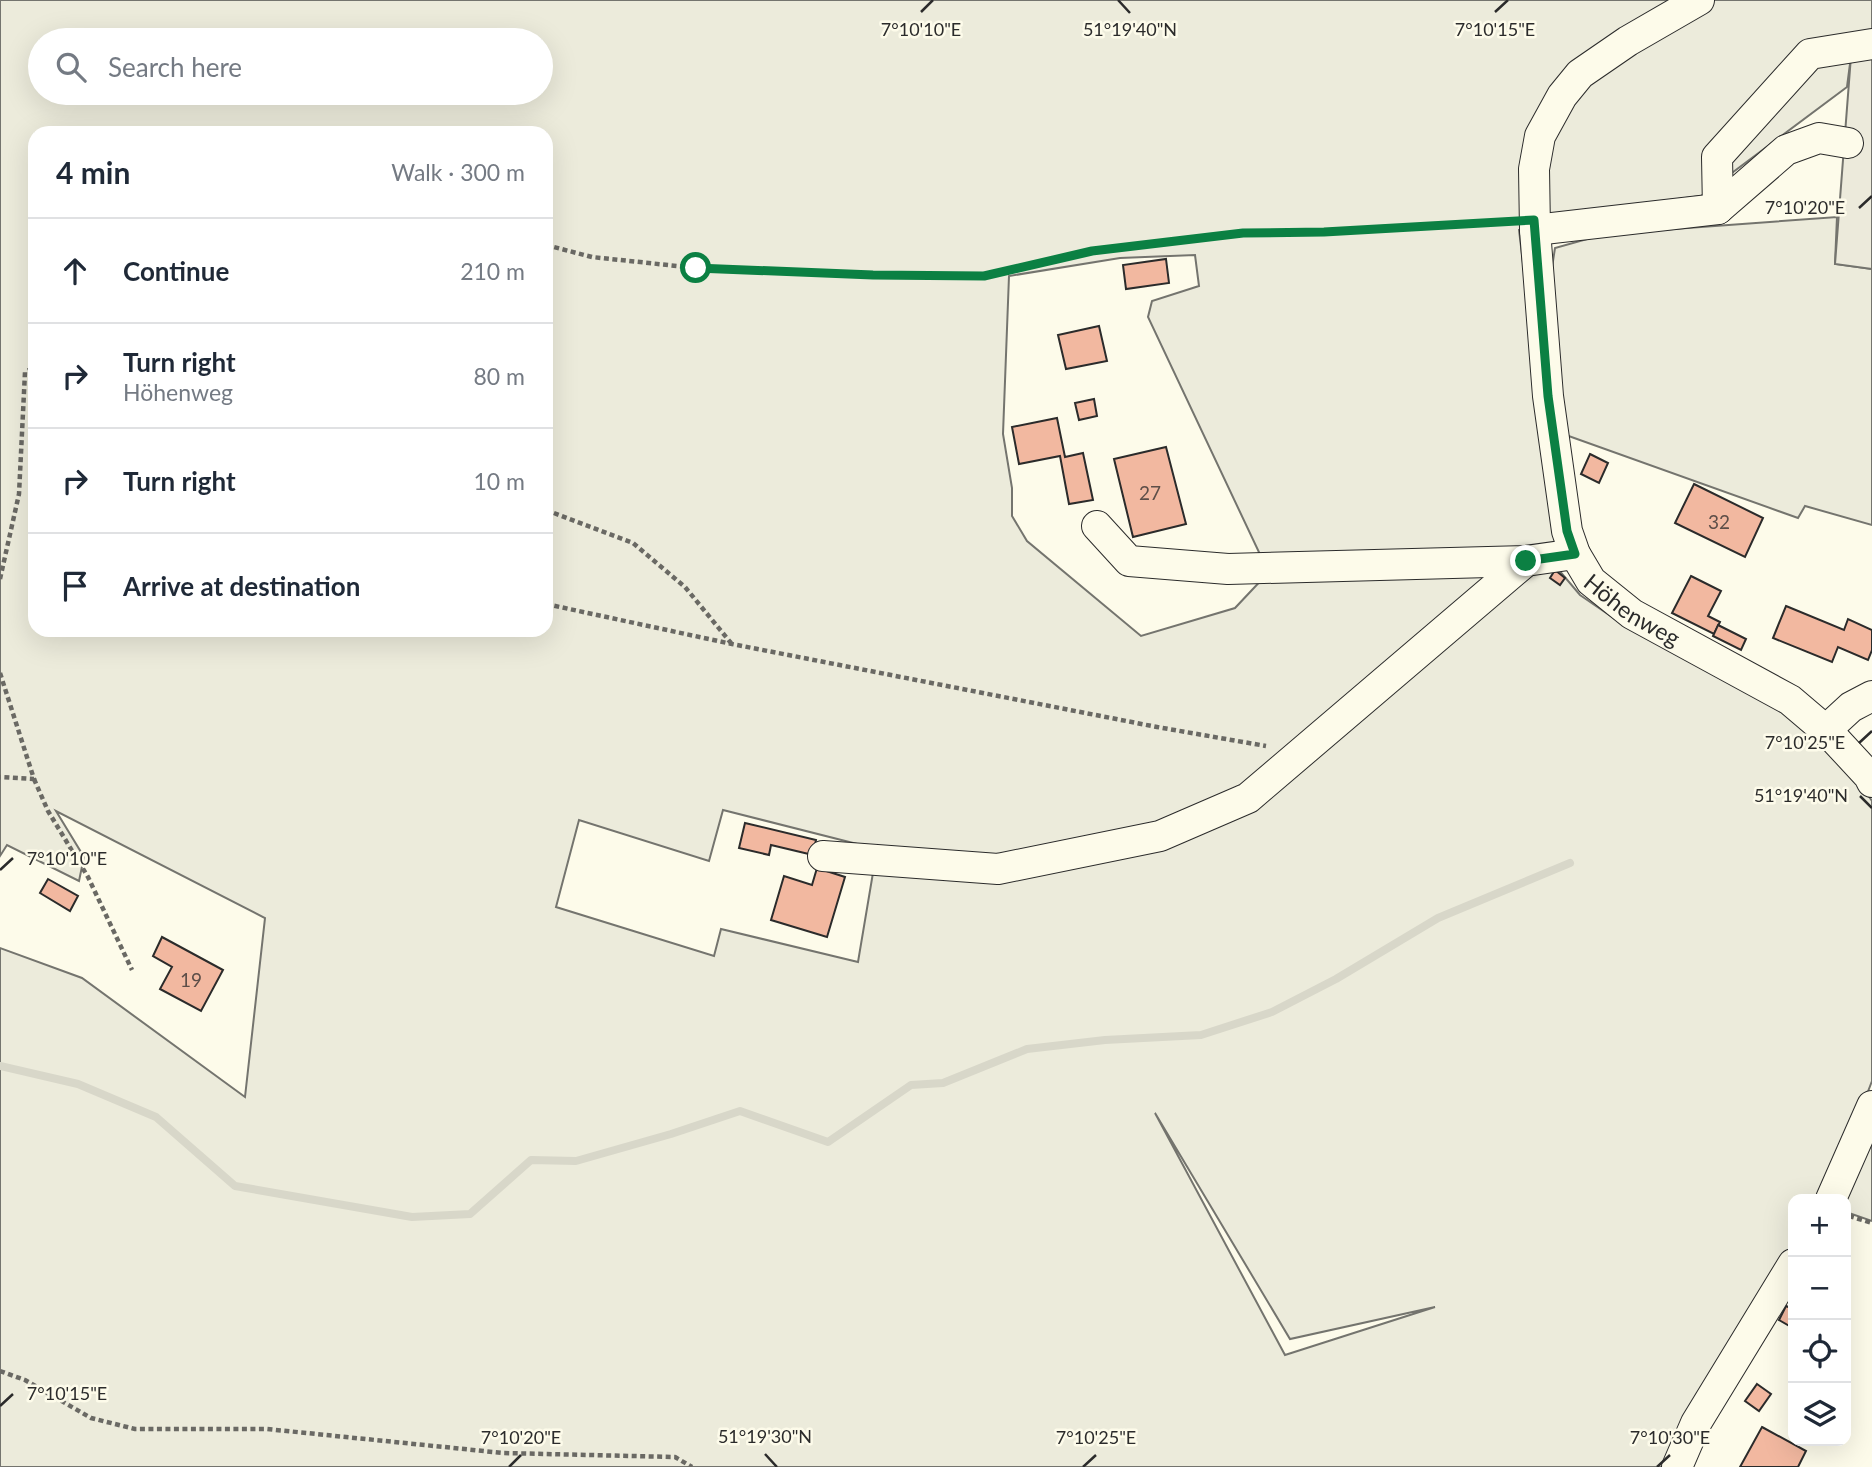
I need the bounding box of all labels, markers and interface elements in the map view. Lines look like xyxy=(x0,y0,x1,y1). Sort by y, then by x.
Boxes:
text: 7°10'10"E xyxy=(881,18,961,40)
text: 51°19'40"N xyxy=(1083,18,1177,40)
text: 7°10'15"E xyxy=(1455,18,1535,40)
search box xyxy=(28,28,553,105)
icon: search xyxy=(52,48,90,86)
text: Search here xyxy=(108,51,242,83)
text: 4 min xyxy=(56,154,130,190)
text: Walk · 300 m xyxy=(391,158,525,186)
text: 7°10'20"E xyxy=(1765,196,1845,218)
icon: ahead xyxy=(56,252,94,290)
route start xyxy=(680,252,711,283)
text: Continue xyxy=(123,255,229,287)
text: 210 m xyxy=(460,257,525,285)
text: Turn right xyxy=(123,346,236,378)
icon: right xyxy=(56,357,94,395)
text: 80 m xyxy=(474,362,525,390)
text: Höhenweg xyxy=(123,378,233,406)
icon: right xyxy=(56,462,94,500)
text: Turn right xyxy=(123,465,236,497)
text: 10 m xyxy=(474,467,525,495)
house number: 27 xyxy=(1139,481,1161,504)
house number: 32 xyxy=(1708,510,1730,533)
route end xyxy=(1510,545,1541,576)
icon: arrive xyxy=(56,567,94,605)
street label: Höhenweg xyxy=(1579,567,1685,652)
text: Arrive at destination xyxy=(123,570,360,602)
text: 7°10'25"E xyxy=(1765,731,1845,753)
text: 51°19'40"N xyxy=(1754,784,1848,806)
text: 7°10'10"E xyxy=(27,847,107,869)
house number: 19 xyxy=(180,968,202,991)
map controls xyxy=(1788,1194,1851,1446)
button: + xyxy=(1788,1194,1851,1257)
button: − xyxy=(1788,1257,1851,1320)
button: locate xyxy=(1788,1320,1851,1383)
text: 7°10'15"E xyxy=(27,1382,107,1404)
button: layers xyxy=(1788,1383,1851,1446)
text: 51°19'30"N xyxy=(718,1425,812,1447)
text: 7°10'20"E xyxy=(481,1426,561,1448)
text: 7°10'25"E xyxy=(1056,1426,1136,1448)
text: 7°10'30"E xyxy=(1630,1426,1710,1448)

